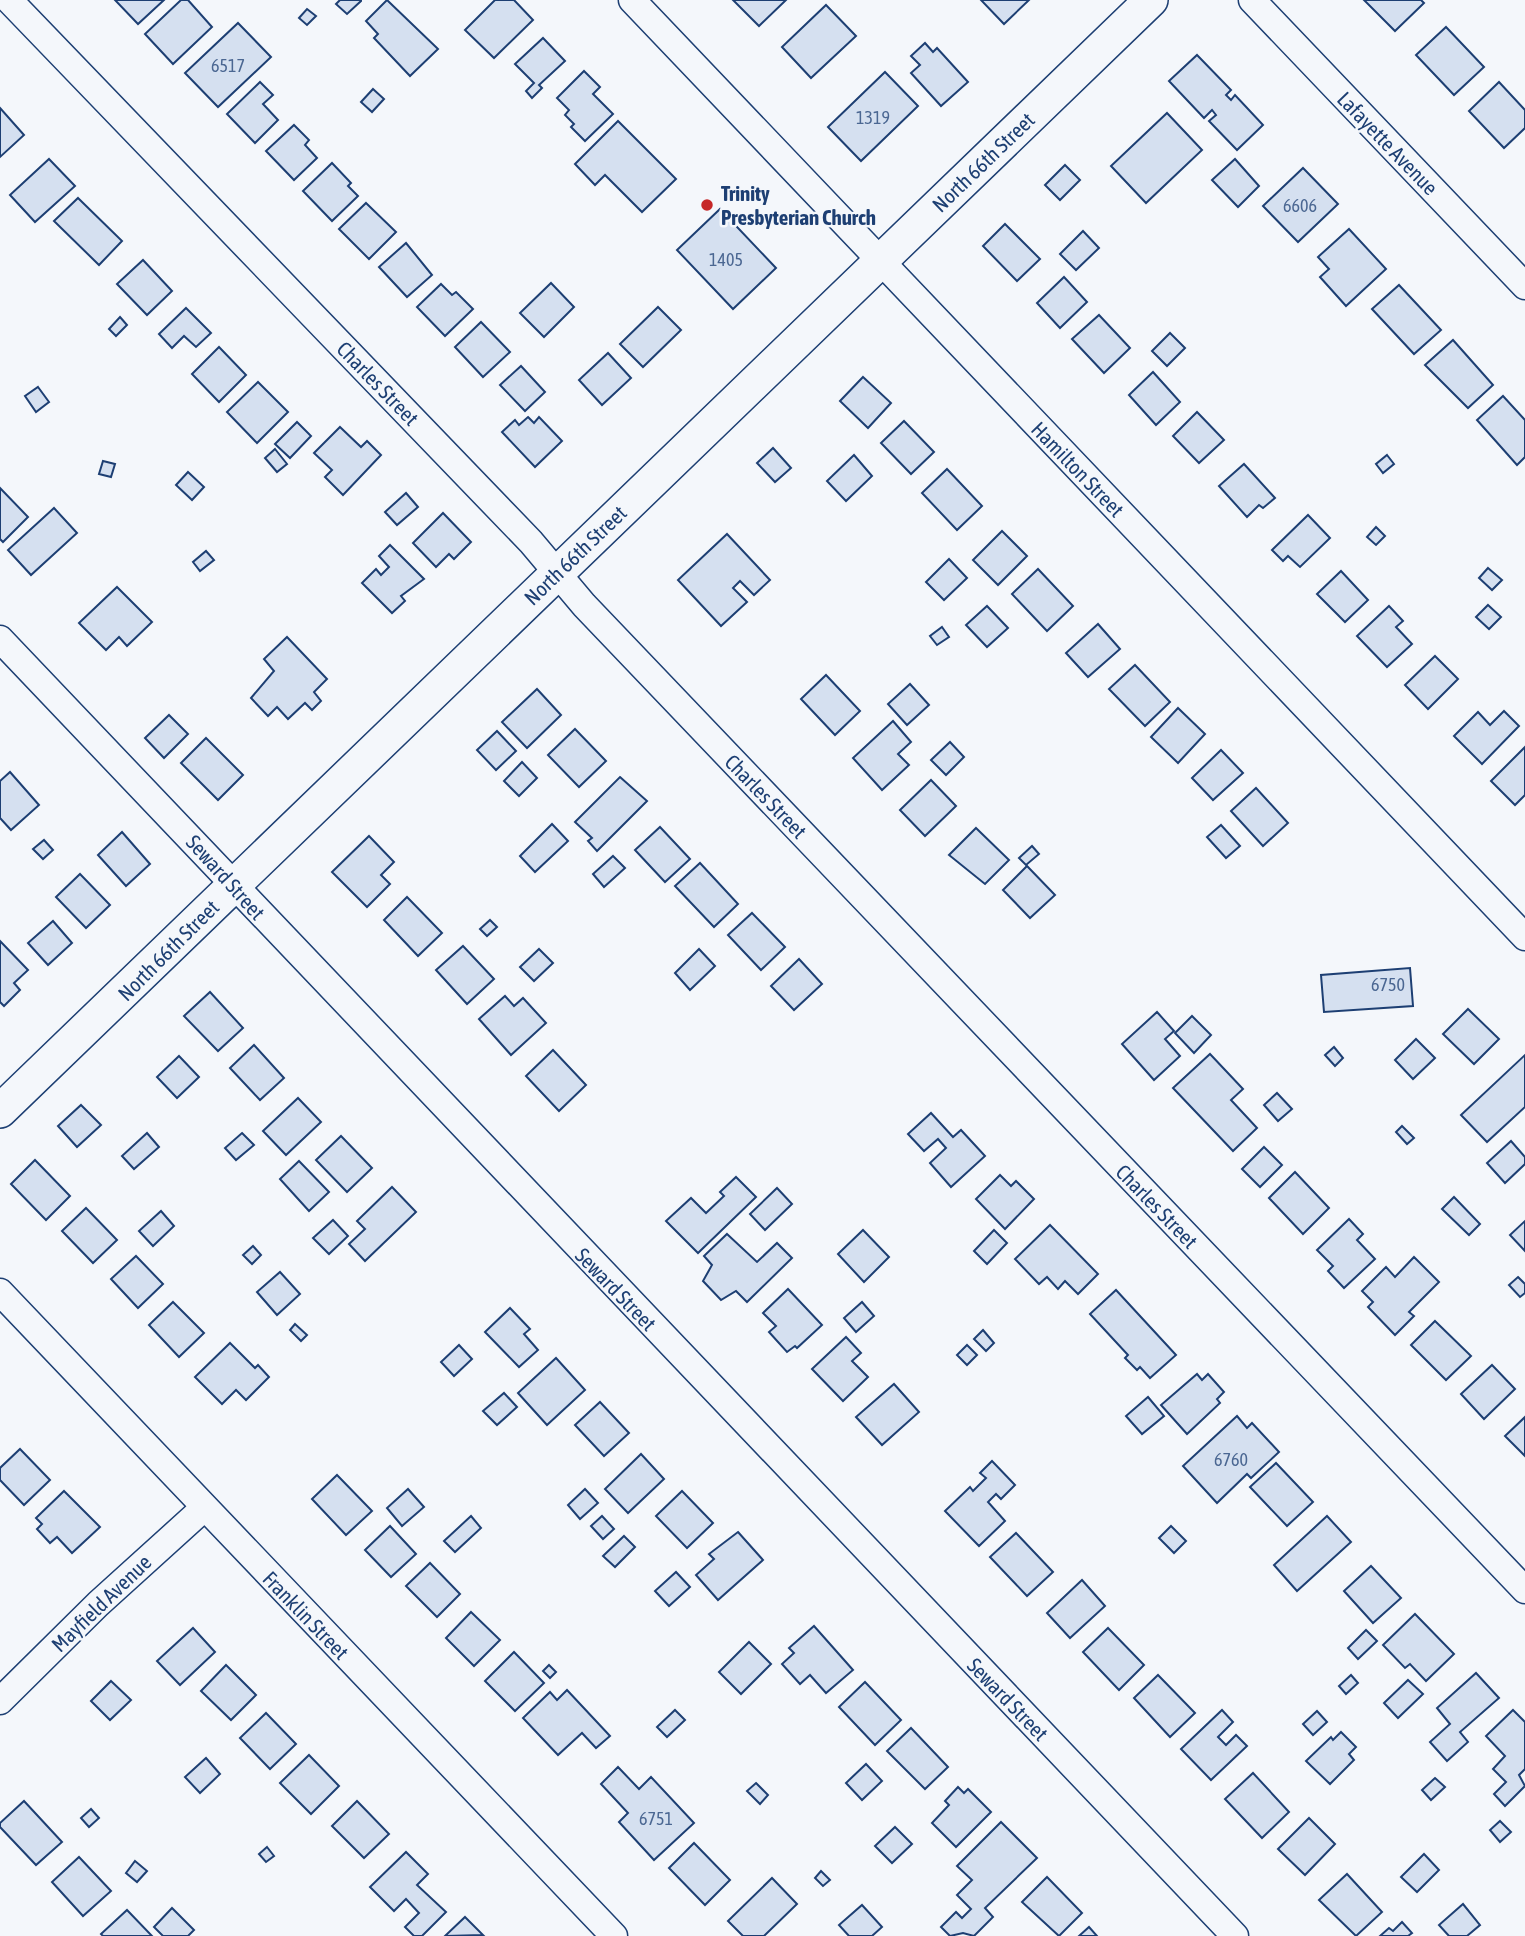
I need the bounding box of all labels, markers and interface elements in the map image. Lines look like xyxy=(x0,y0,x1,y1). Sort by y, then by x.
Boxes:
house number: 6517 xyxy=(211,55,245,76)
street label: Lafayette Avenue xyxy=(1333,87,1443,199)
house number: 1319 xyxy=(856,107,890,128)
street label: North 66th Street xyxy=(927,107,1039,217)
place label: Trinity Presbyterian Church xyxy=(721,181,876,229)
house number: 6606 xyxy=(1283,195,1317,216)
marker: Trinity Presbyterian Church xyxy=(699,197,715,213)
house number: 1405 xyxy=(709,249,743,270)
street label: Charles Street xyxy=(332,336,424,430)
street label: Hamilton Street xyxy=(1027,417,1129,521)
street label: North 66th Street xyxy=(519,500,631,610)
street label: Charles Street xyxy=(720,749,812,843)
street label: Seward Street xyxy=(182,830,270,924)
street label: North 66th Street xyxy=(113,895,223,1005)
house number: 6750 xyxy=(1371,974,1405,995)
street label: Charles Street xyxy=(1111,1159,1203,1253)
street label: Seward Street xyxy=(571,1243,661,1335)
house number: 6760 xyxy=(1214,1449,1248,1470)
street label: Mayfield Avenue xyxy=(46,1550,156,1656)
street label: Franklin Street xyxy=(258,1566,354,1664)
street label: Seward Street xyxy=(963,1653,1053,1745)
house number: 6751 xyxy=(639,1808,673,1829)

